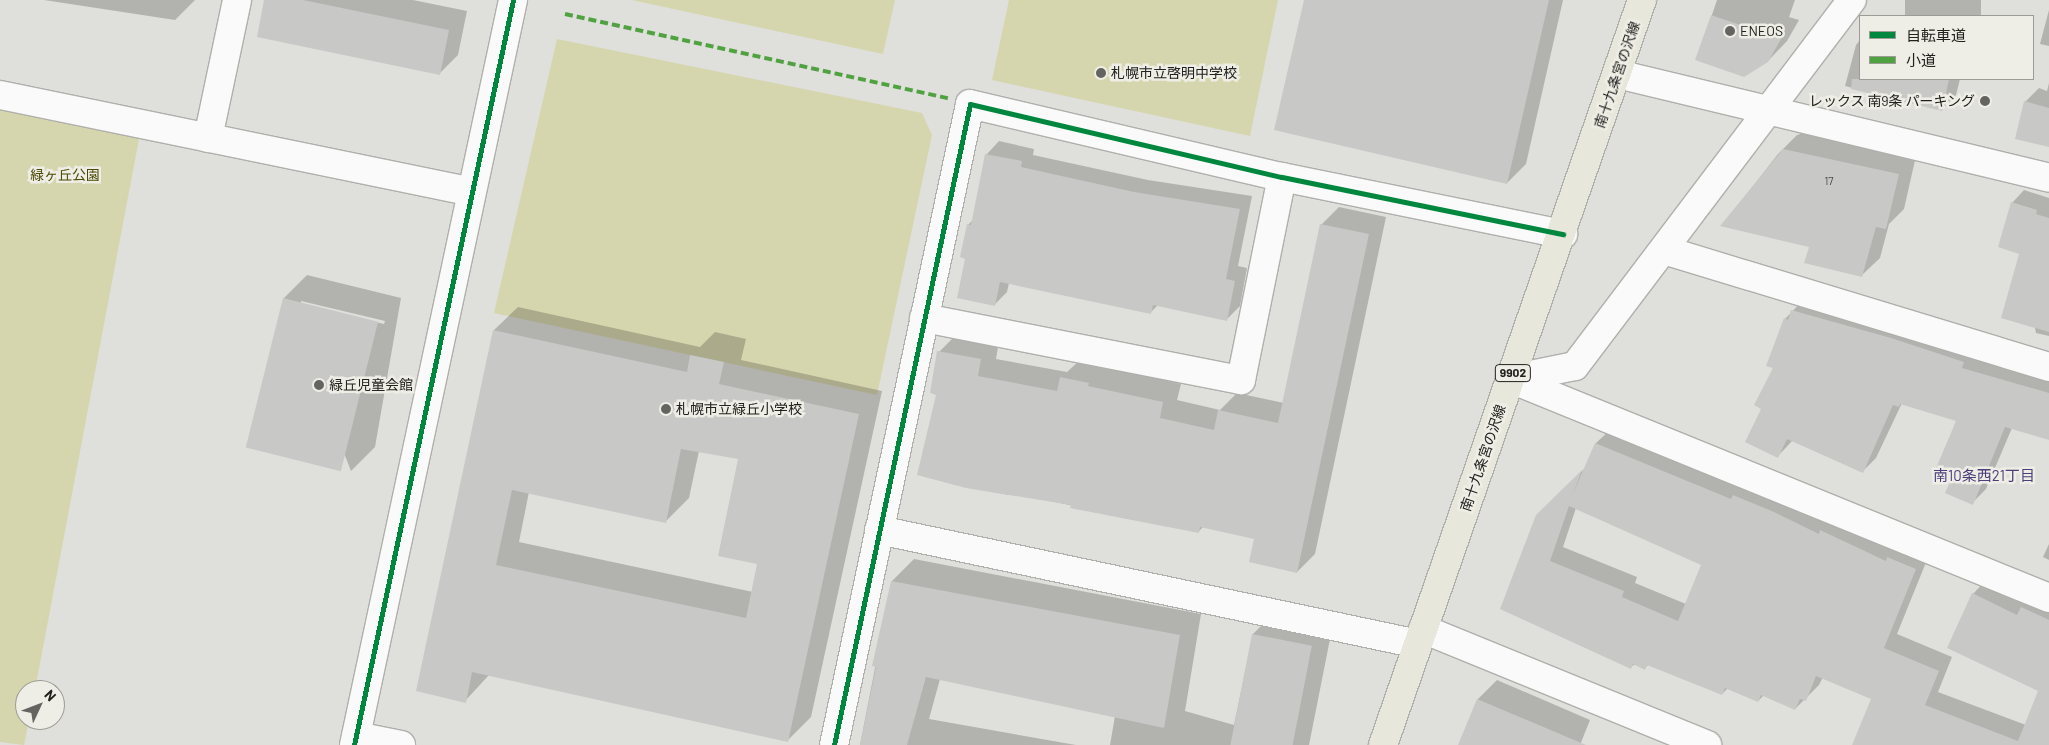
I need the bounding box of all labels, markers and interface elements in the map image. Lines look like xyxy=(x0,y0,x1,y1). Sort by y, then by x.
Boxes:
legend xyxy=(1859,15,2034,80)
street label: 南十九条宮の沢線 xyxy=(1591,19,1643,131)
place label: ENEOS xyxy=(1740,23,1783,39)
marker: ENEOS xyxy=(1724,25,1736,37)
text: 自転車道 xyxy=(1906,26,1966,44)
text: 小道 xyxy=(1906,51,1936,69)
place label: 札幌市立啓明中学校 xyxy=(1111,65,1237,81)
marker: 札幌市立啓明中学校 xyxy=(1095,67,1107,79)
place label: レックス 南9条 パーキング xyxy=(1808,93,1975,109)
marker: レックス 南9条 パーキング xyxy=(1979,95,1991,107)
park label: 緑ヶ丘公園 xyxy=(30,167,100,183)
house number: 17 xyxy=(1824,174,1834,188)
road number: 9902 xyxy=(1494,363,1532,382)
place label: 緑丘児童会館 xyxy=(329,377,413,393)
marker: 緑丘児童会館 xyxy=(313,379,325,391)
place label: 札幌市立緑丘小学校 xyxy=(676,401,802,417)
street label: 南十九条宮の沢線 xyxy=(1457,402,1509,514)
marker: 札幌市立緑丘小学校 xyxy=(660,403,672,415)
district label: 南10条西21丁目 xyxy=(1933,467,2035,485)
north arrow xyxy=(15,680,65,730)
text: N xyxy=(41,686,60,704)

